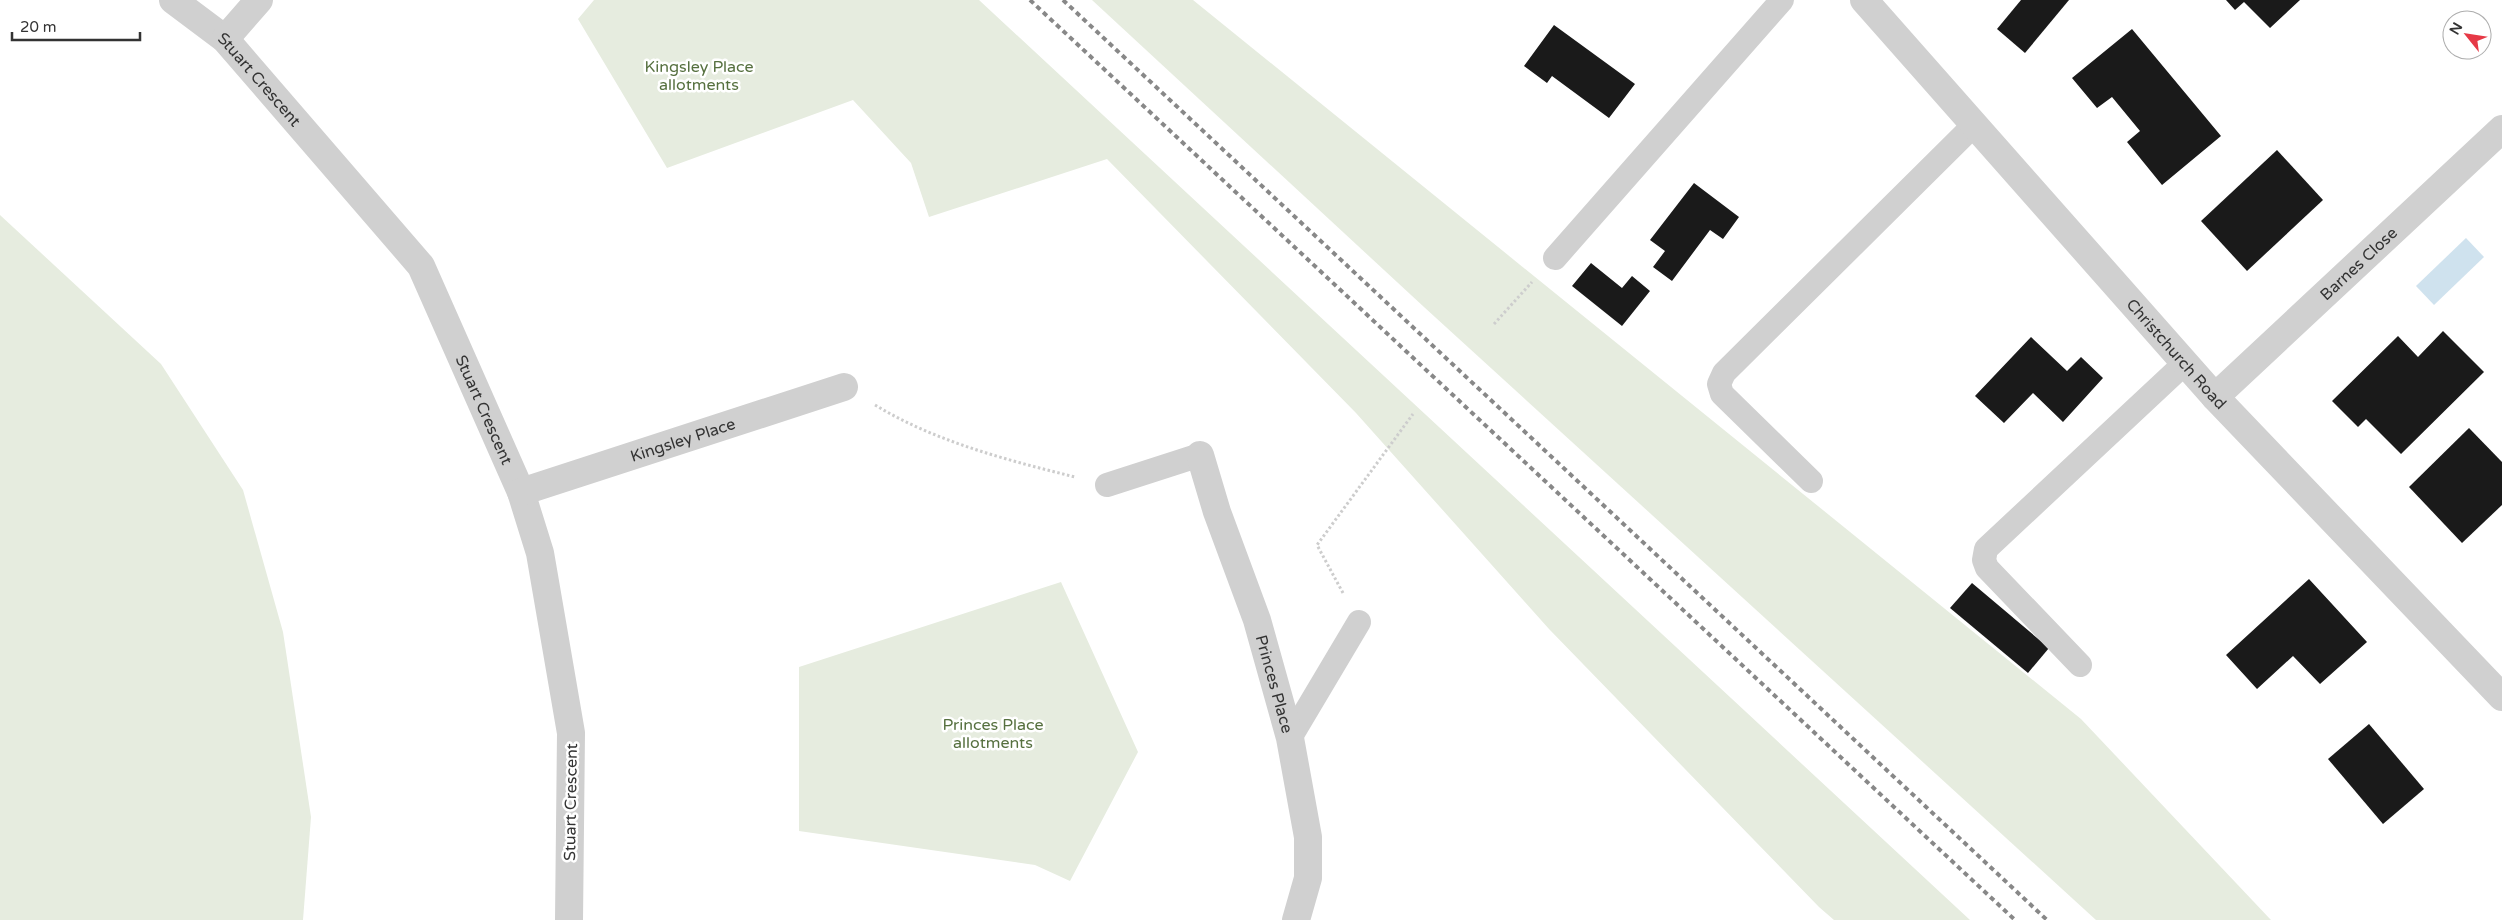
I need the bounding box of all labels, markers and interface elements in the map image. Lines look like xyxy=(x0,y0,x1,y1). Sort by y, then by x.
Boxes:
scale bar xyxy=(12,10,140,42)
north arrow xyxy=(2442,10,2492,60)
text: 20 m xyxy=(20,18,57,36)
text: N xyxy=(2446,20,2466,38)
street label: Stuart Crescent xyxy=(214,28,305,131)
park label: Kingsley Place allotments xyxy=(644,57,754,95)
street label: Barnes Close xyxy=(2316,223,2402,305)
street label: Christchurch Road xyxy=(2122,295,2230,414)
street label: Stuart Crescent xyxy=(451,352,517,468)
street label: Kingsley Place xyxy=(628,414,738,467)
street label: Princes Place xyxy=(1251,633,1297,736)
park label: Princes Place allotments xyxy=(943,715,1044,753)
street label: Stuart Crescent xyxy=(560,743,582,861)

